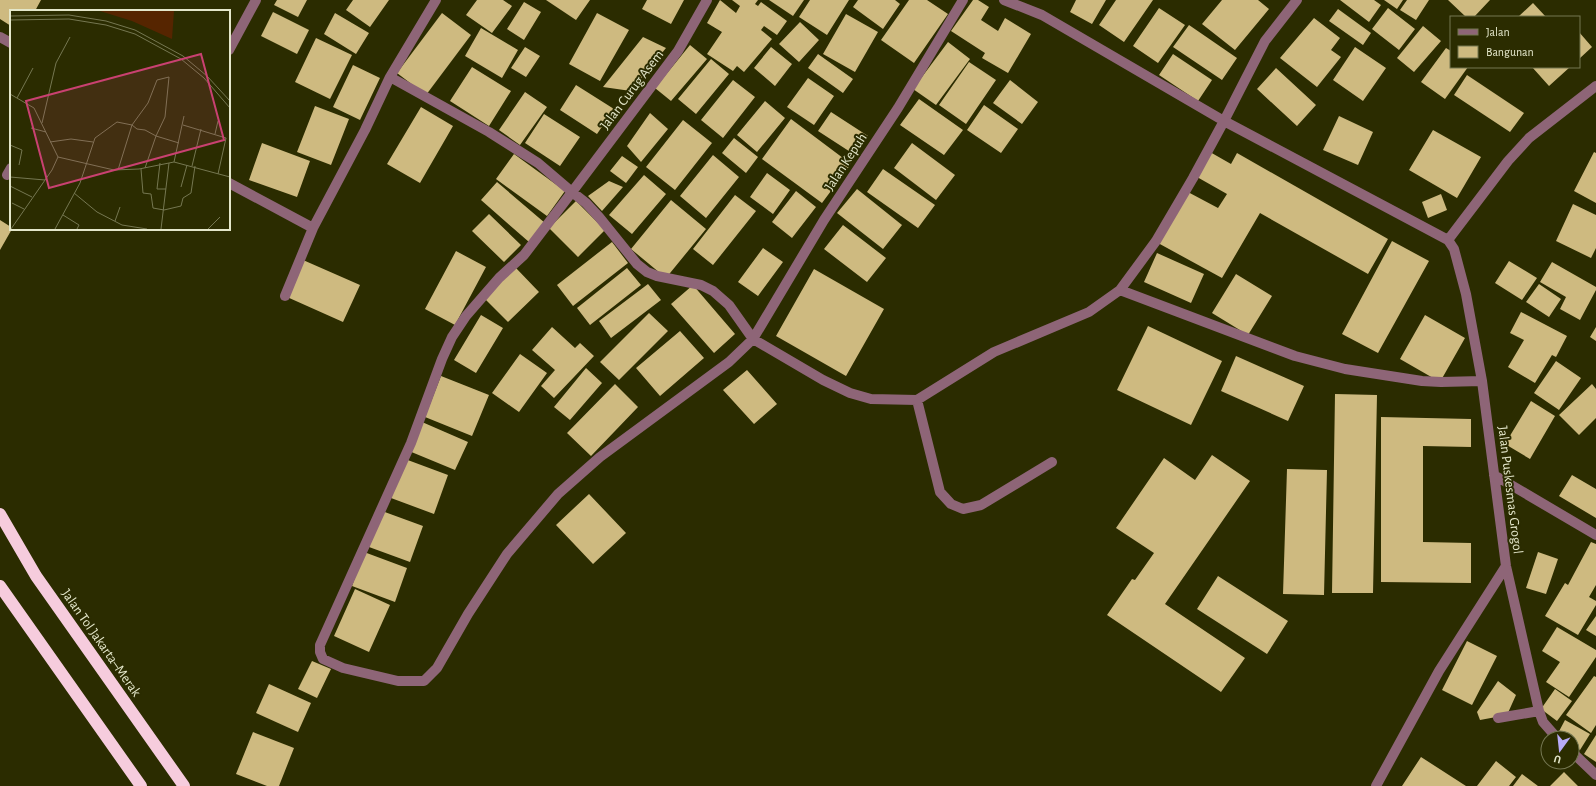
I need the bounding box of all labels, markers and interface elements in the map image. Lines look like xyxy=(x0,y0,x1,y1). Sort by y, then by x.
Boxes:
inset map xyxy=(10,10,230,230)
legend xyxy=(1450,16,1580,68)
text: Jalan xyxy=(1486,26,1510,38)
text: Bangunan xyxy=(1486,46,1534,58)
street label: Jalan Curug Asem xyxy=(598,48,666,132)
street label: Jalan Kepuh xyxy=(822,131,870,193)
street label: Jalan Puskesmas Grogol xyxy=(1495,425,1525,555)
street label: Jalan Tol Jakarta–Merak xyxy=(59,587,144,700)
north arrow xyxy=(1540,730,1580,770)
text: U xyxy=(1553,753,1562,765)

